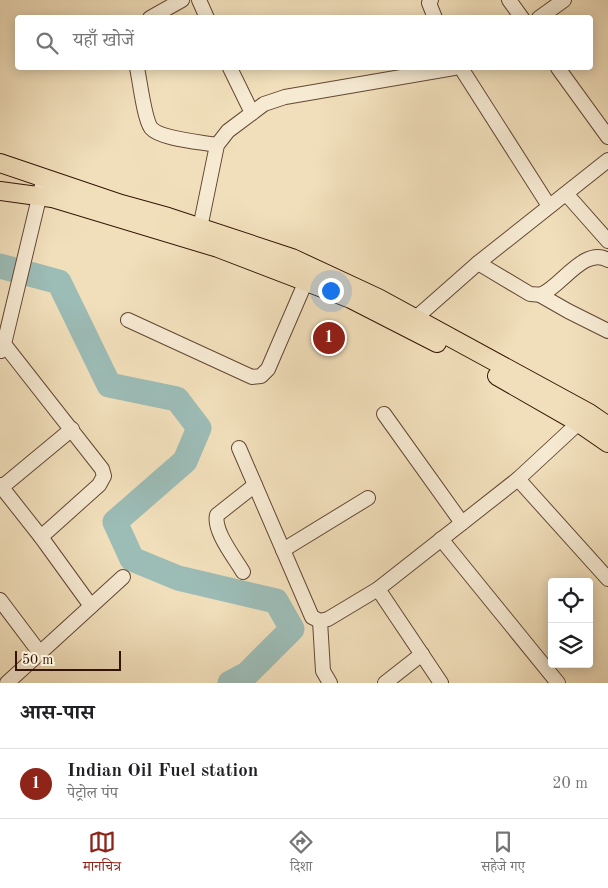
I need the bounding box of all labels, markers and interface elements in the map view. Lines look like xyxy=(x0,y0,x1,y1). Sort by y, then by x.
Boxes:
search box xyxy=(15,15,593,70)
icon: search xyxy=(33,29,61,57)
text: यहाँ खोजें xyxy=(73,32,134,51)
your location xyxy=(318,278,344,304)
pin: 1 xyxy=(313,319,345,357)
map controls xyxy=(548,578,593,668)
button: locate xyxy=(548,578,593,623)
button: layers xyxy=(548,623,593,668)
scale bar xyxy=(15,648,121,671)
text: 50 m xyxy=(22,653,53,667)
text: आस-पास xyxy=(20,703,95,724)
text: Indian Oil Fuel station xyxy=(67,762,258,781)
text: 1 xyxy=(31,776,41,792)
text: 20 m xyxy=(552,776,588,792)
text: पेट्रोल पंप xyxy=(67,786,118,802)
tab: मानचित्र xyxy=(83,828,121,880)
tab: दिशा xyxy=(287,828,315,880)
tab: सहेजे गए xyxy=(481,828,525,880)

